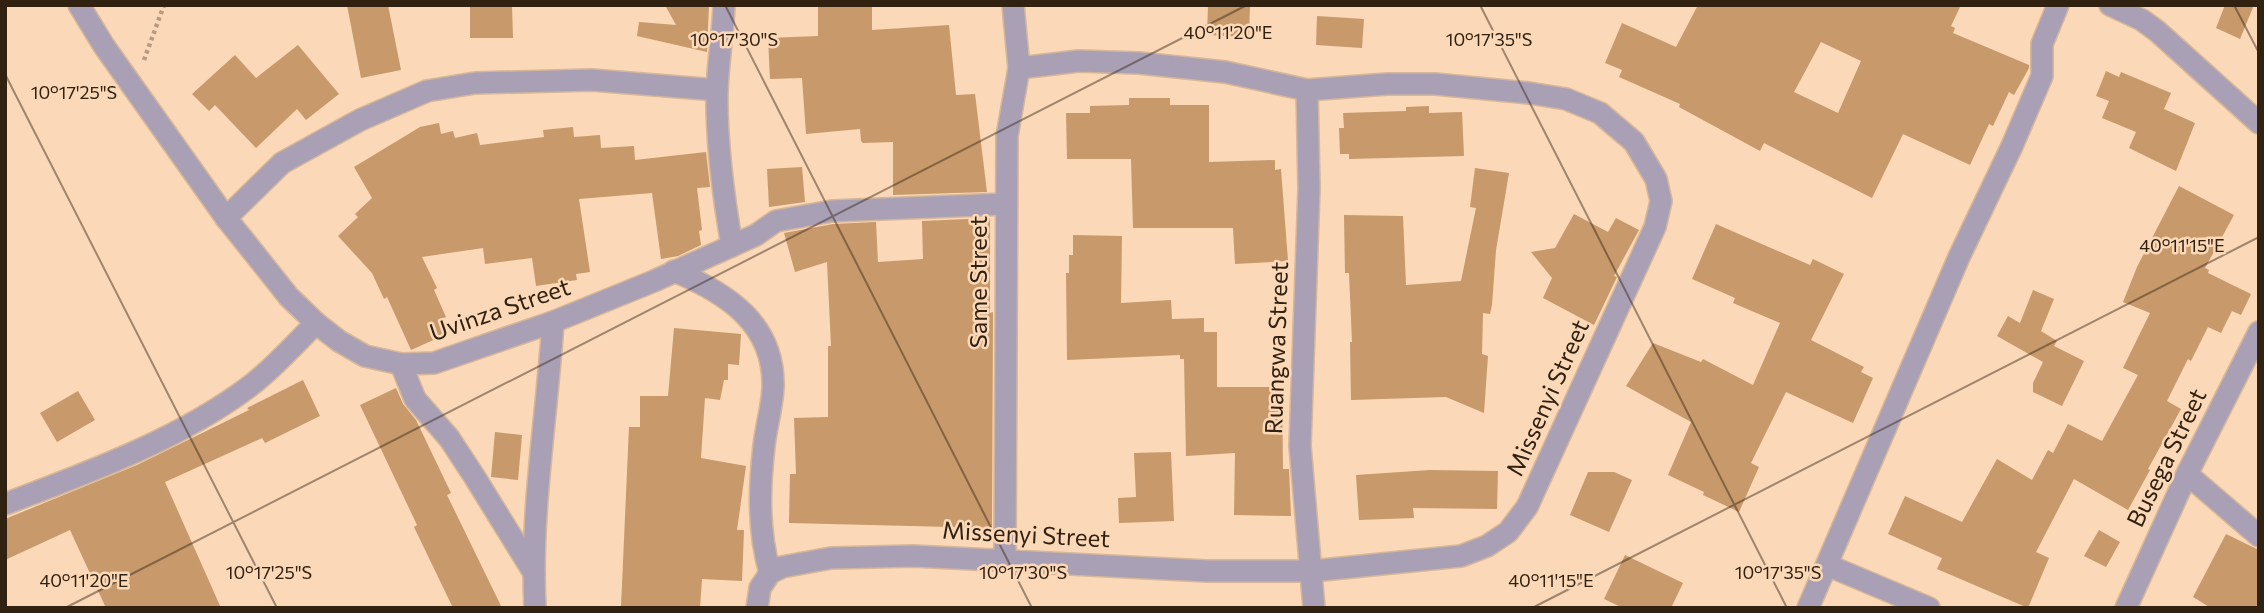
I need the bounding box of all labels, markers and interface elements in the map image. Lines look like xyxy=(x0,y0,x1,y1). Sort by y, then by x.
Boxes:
text: 40°11'20"E xyxy=(1183,21,1273,43)
text: 10°17'30"S xyxy=(690,28,778,50)
text: 10°17'35"S xyxy=(1446,28,1532,50)
text: 10°17'25"S xyxy=(31,81,117,103)
street label: Same Street xyxy=(963,216,992,348)
text: 40°11'15"E xyxy=(2139,234,2225,256)
street label: Ruangwa Street xyxy=(1258,261,1293,435)
street label: Uvinza Street xyxy=(425,271,574,346)
street label: Missenyi Street xyxy=(1499,315,1594,480)
street label: Busega Street xyxy=(2120,383,2212,531)
street label: Missenyi Street xyxy=(941,515,1111,552)
text: 10°17'25"S xyxy=(226,561,312,583)
text: 10°17'30"S xyxy=(979,561,1067,583)
text: 10°17'35"S xyxy=(1735,561,1821,583)
text: 40°11'20"E xyxy=(39,569,129,591)
text: 40°11'15"E xyxy=(1508,569,1594,591)

